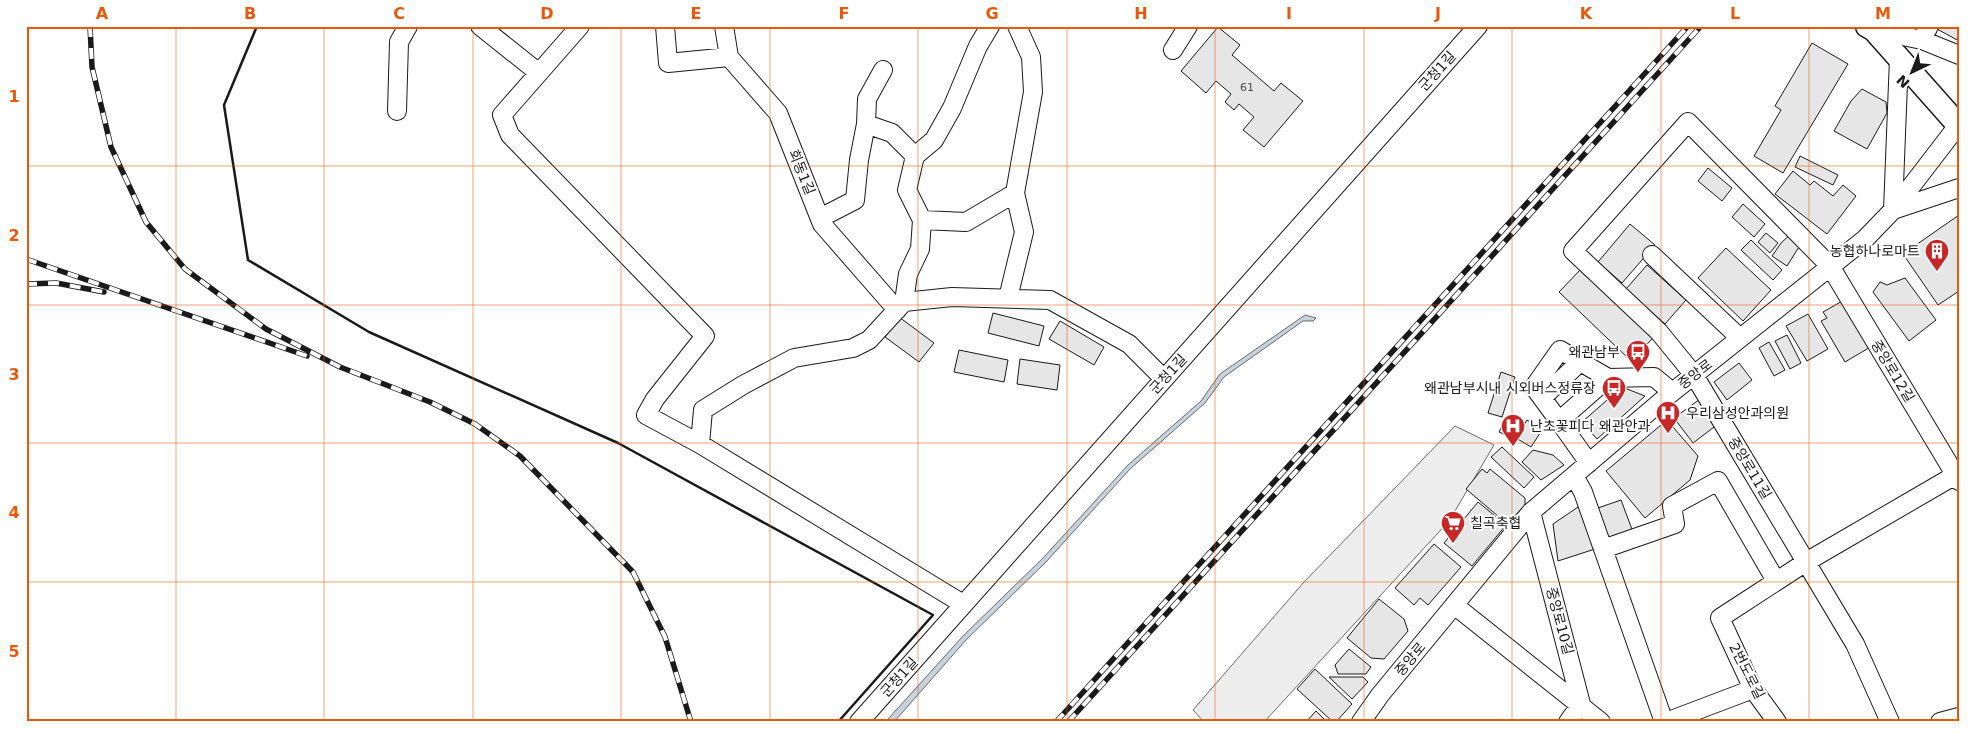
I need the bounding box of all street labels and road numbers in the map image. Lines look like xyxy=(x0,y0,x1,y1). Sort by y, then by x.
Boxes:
street label: 군청1길 xyxy=(1415,48,1459,94)
street label: 회동1길 xyxy=(786,147,818,197)
street label: 중앙로12길 xyxy=(1868,337,1918,405)
street label: 군청1길 xyxy=(1146,351,1190,397)
street label: 중앙로 xyxy=(1675,356,1715,392)
street label: 중앙로11길 xyxy=(1725,434,1775,502)
street label: 중앙로10길 xyxy=(1543,585,1577,657)
street label: 중앙로 xyxy=(1391,639,1429,679)
street label: 2번도로길 xyxy=(1726,640,1768,702)
street label: 군청1길 xyxy=(877,654,921,700)

